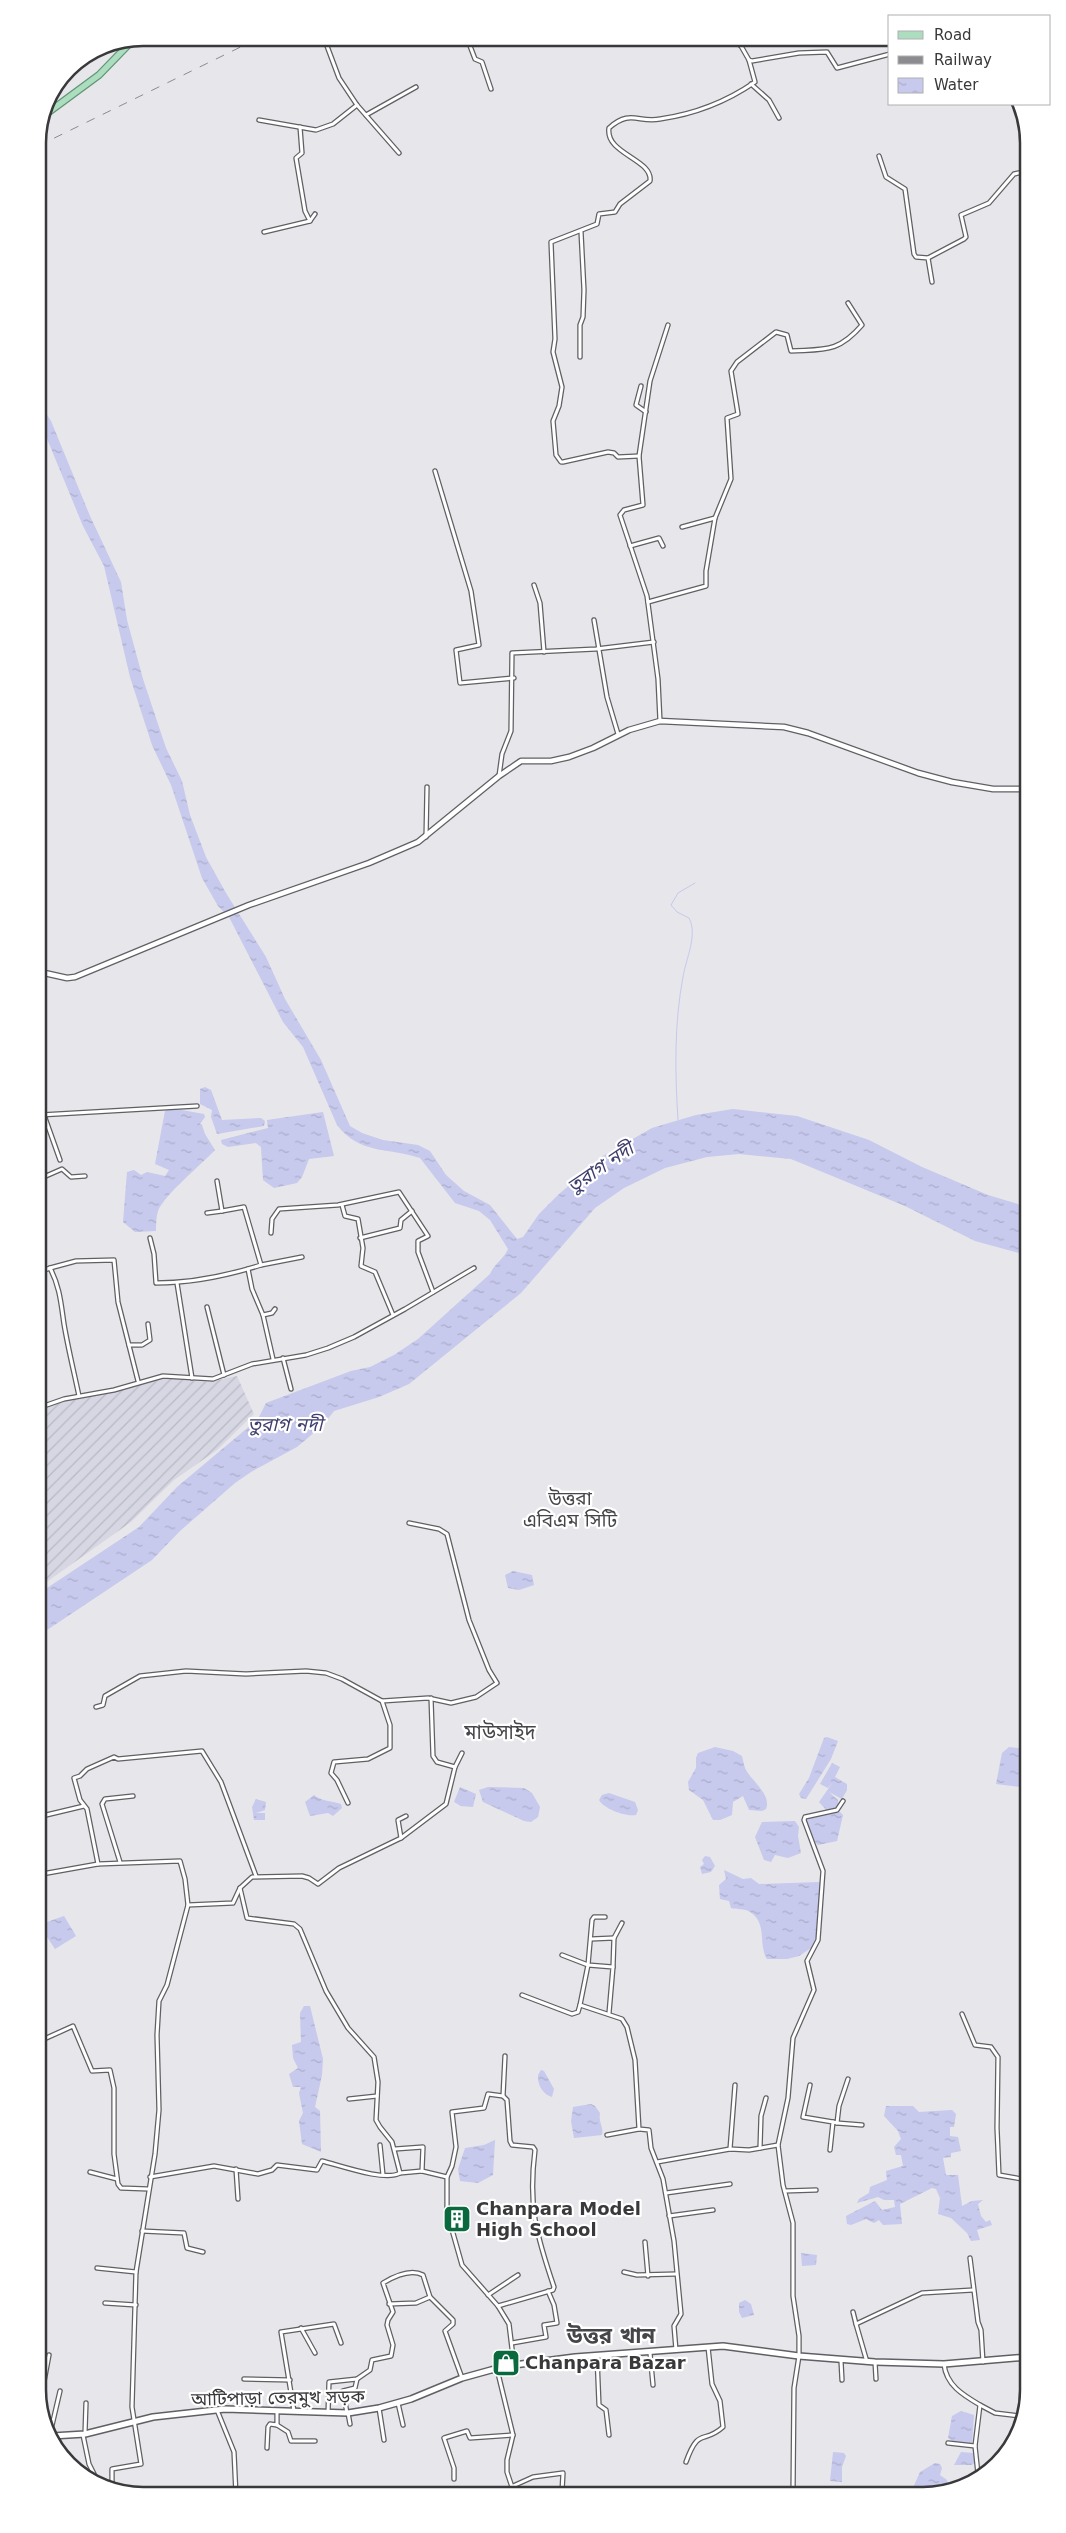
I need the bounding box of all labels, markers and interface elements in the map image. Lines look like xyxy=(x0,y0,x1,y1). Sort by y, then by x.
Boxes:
legend xyxy=(888,15,1051,105)
text: Road xyxy=(934,26,972,44)
text: Railway xyxy=(934,51,992,69)
text: Water xyxy=(934,76,979,94)
water label: তুরাগ নদী xyxy=(563,1135,641,1198)
water label: তুরাগ নদী xyxy=(247,1413,327,1436)
district label: উত্তরা এবিএম সিটি xyxy=(523,1487,618,1531)
district label: মাউসাইদ xyxy=(463,1720,537,1744)
place label: Chanpara Model High School xyxy=(476,2198,641,2240)
building icon: Chanpara Model High School xyxy=(442,2204,472,2234)
district label: উত্তর খান xyxy=(566,2323,656,2348)
shop icon: Chanpara Bazar xyxy=(491,2348,521,2378)
place label: Chanpara Bazar xyxy=(525,2352,686,2373)
street label: আটিপাড়া তেরমুখ সড়ক xyxy=(190,2385,365,2411)

